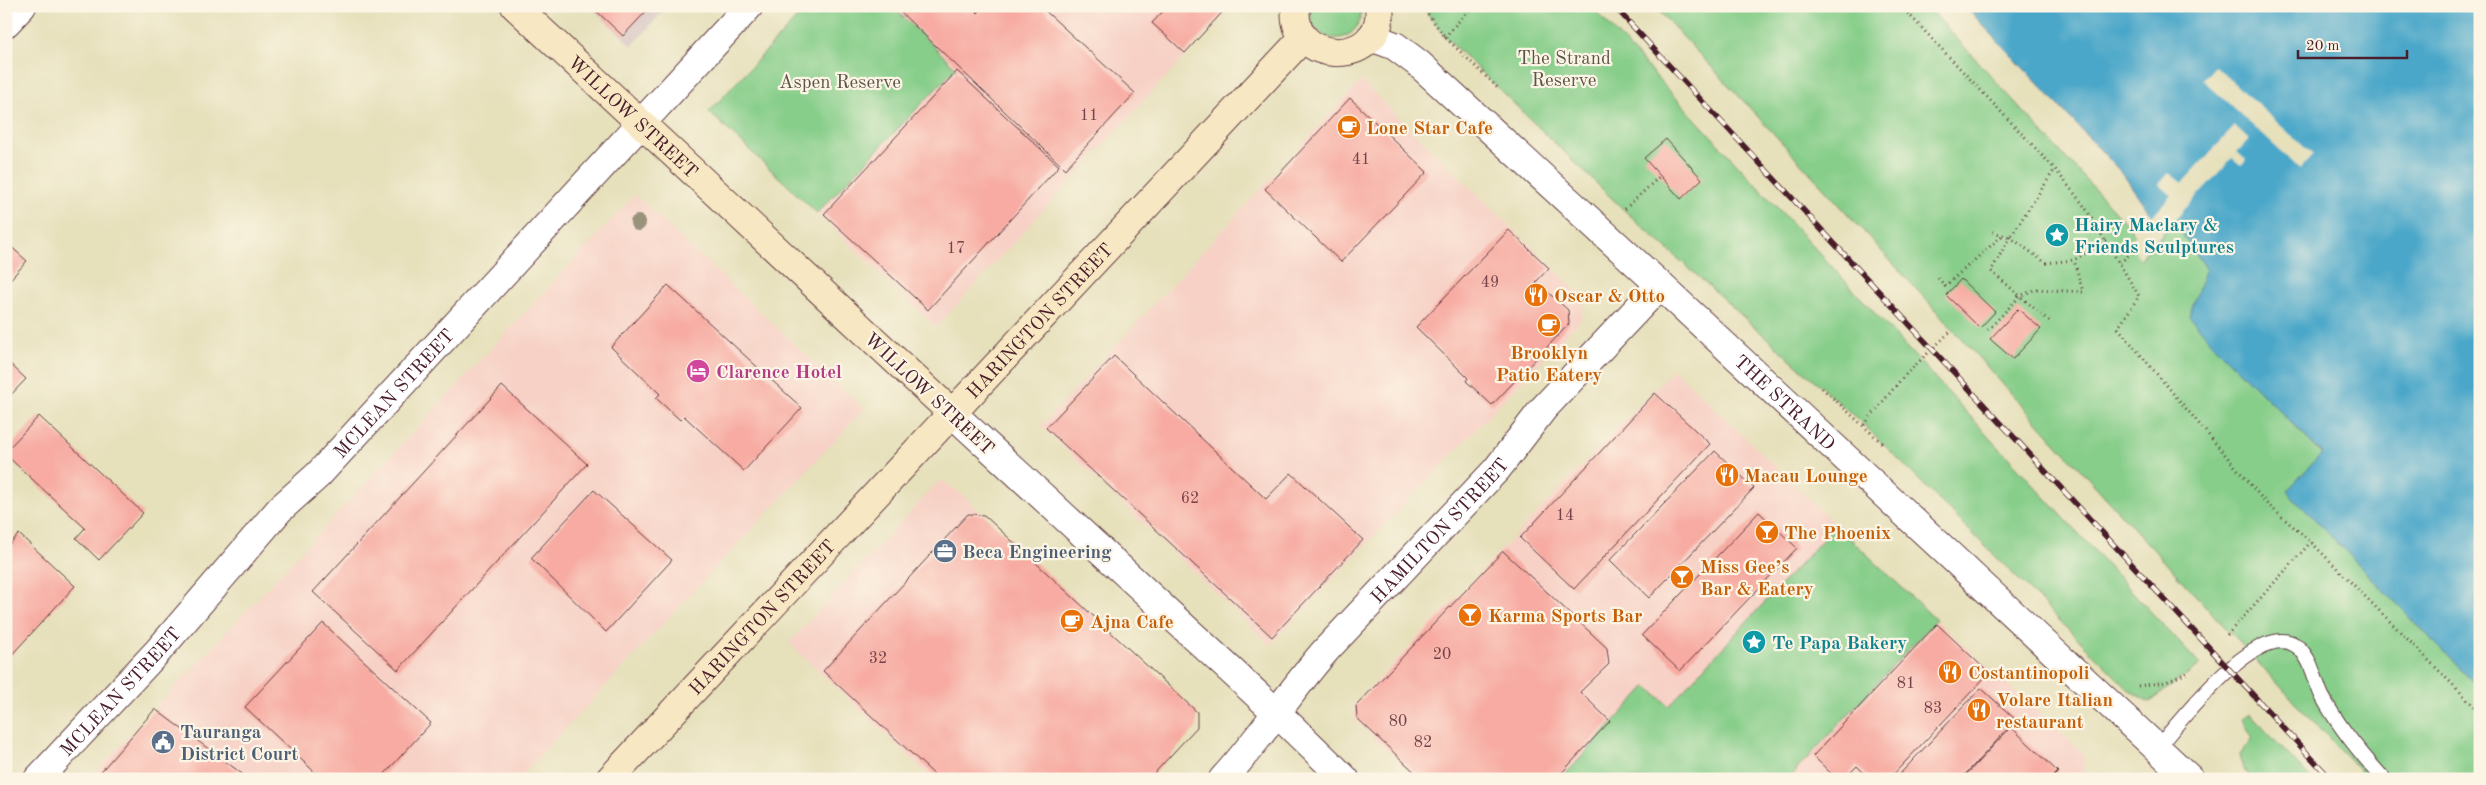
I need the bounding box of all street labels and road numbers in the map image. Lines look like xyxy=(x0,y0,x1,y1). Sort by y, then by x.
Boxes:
street label: WILLOW STREET xyxy=(563,54,700,183)
street label: HARINGTON STREET xyxy=(964,241,1118,403)
street label: MCLEAN STREET xyxy=(331,326,459,463)
street label: WILLOW STREET xyxy=(860,330,997,460)
street label: THE STRAND xyxy=(1730,352,1838,455)
street label: HAMILTON STREET xyxy=(1368,456,1514,608)
street label: HARINGTON STREET xyxy=(687,537,840,700)
street label: MCLEAN STREET xyxy=(58,625,186,761)

